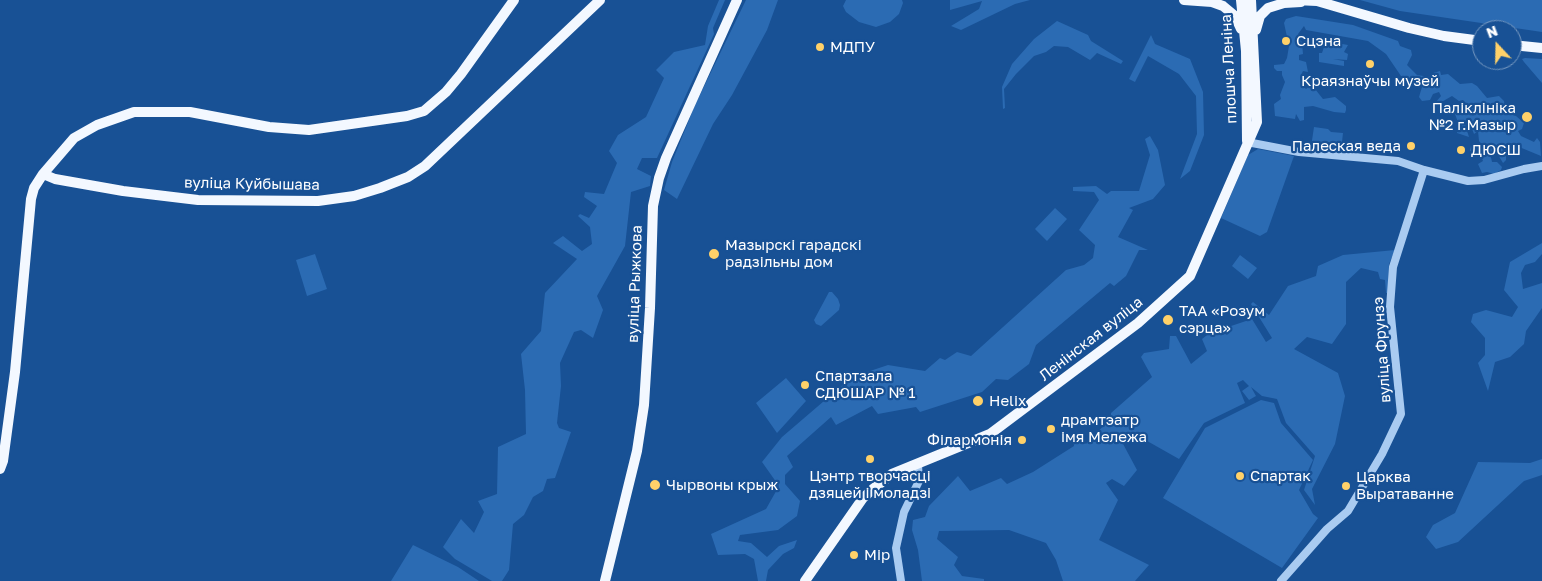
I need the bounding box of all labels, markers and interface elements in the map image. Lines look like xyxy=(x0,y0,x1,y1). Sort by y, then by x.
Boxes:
street label: плошча Леніна xyxy=(1217,14,1241,124)
north arrow xyxy=(1472,20,1522,70)
text: N xyxy=(1484,22,1500,41)
place label: Сцэна xyxy=(1296,32,1341,50)
marker: Сцэна xyxy=(1280,35,1292,47)
place label: МДПУ xyxy=(830,38,875,56)
marker: МДПУ xyxy=(814,41,826,53)
marker: Краязнаўчы музей xyxy=(1364,58,1376,70)
place label: Краязнаўчы музей xyxy=(1301,72,1439,90)
place label: Паліклініка №2 г.Мазыр xyxy=(1428,99,1516,134)
marker: Паліклініка №2 г.Мазыр xyxy=(1520,110,1534,124)
place label: Палеская веда xyxy=(1292,137,1401,155)
marker: Палеская веда xyxy=(1405,140,1417,152)
place label: ДЮСШ xyxy=(1471,141,1521,159)
marker: ДЮСШ xyxy=(1455,144,1467,156)
street label: вуліца Куйбышава xyxy=(184,174,320,194)
street label: вуліца Рыжкова xyxy=(624,225,646,343)
place label: Мазырскі гарадскі радзільны дом xyxy=(725,236,862,271)
marker: Мазырскі гарадскі радзільны дом xyxy=(707,247,721,261)
street label: Ленінская вуліца xyxy=(1036,293,1146,385)
street label: вуліца Фрунзэ xyxy=(1369,296,1395,404)
place label: ТАА «Розум сэрца» xyxy=(1179,302,1265,337)
marker: ТАА «Розум сэрца» xyxy=(1161,313,1175,327)
place label: Спартзала СДЮШАР № 1 xyxy=(815,367,916,402)
marker: Спартзала СДЮШАР № 1 xyxy=(799,379,811,391)
place label: Helix xyxy=(989,392,1026,410)
marker: Helix xyxy=(971,394,985,408)
place label: драмтэатр імя Мележа xyxy=(1061,411,1147,446)
marker: драмтэатр імя Мележа xyxy=(1045,423,1057,435)
place label: Філармонія xyxy=(927,431,1012,449)
marker: Філармонія xyxy=(1016,434,1028,446)
marker: Цэнтр творчасці дзяцей і моладзі xyxy=(864,453,876,465)
place label: Цэнтр творчасці дзяцей і моладзі xyxy=(809,467,931,502)
place label: Спартак xyxy=(1250,467,1311,485)
place label: Царква Выратаванне xyxy=(1356,468,1454,503)
marker: Спартак xyxy=(1234,470,1246,482)
place label: Чырвоны крыж xyxy=(666,476,778,494)
marker: Чырвоны крыж xyxy=(648,478,662,492)
marker: Царква Выратаванне xyxy=(1340,480,1352,492)
place label: Мір xyxy=(864,546,890,564)
marker: Мір xyxy=(848,549,860,561)

